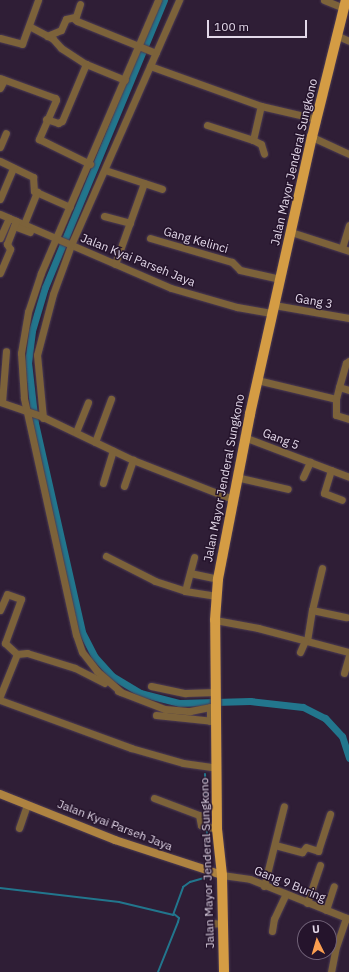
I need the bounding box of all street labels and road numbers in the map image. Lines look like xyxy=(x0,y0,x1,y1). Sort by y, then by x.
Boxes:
street label: Jalan Mayor Jenderal Sungkono xyxy=(268,77,320,247)
street label: Gang Kelinci xyxy=(162,224,230,256)
street label: Jalan Kyai Parseh Jaya xyxy=(79,230,197,290)
street label: Gang 3 xyxy=(294,291,334,311)
street label: Jalan Mayor Jenderal Sungkono xyxy=(201,393,247,563)
street label: Gang 5 xyxy=(261,425,301,453)
street label: Jalan Mayor Jenderal Sungkono xyxy=(197,777,217,949)
street label: Jalan Kyai Parseh Jaya xyxy=(55,796,175,854)
street label: Gang 9 Buring xyxy=(252,863,328,905)

